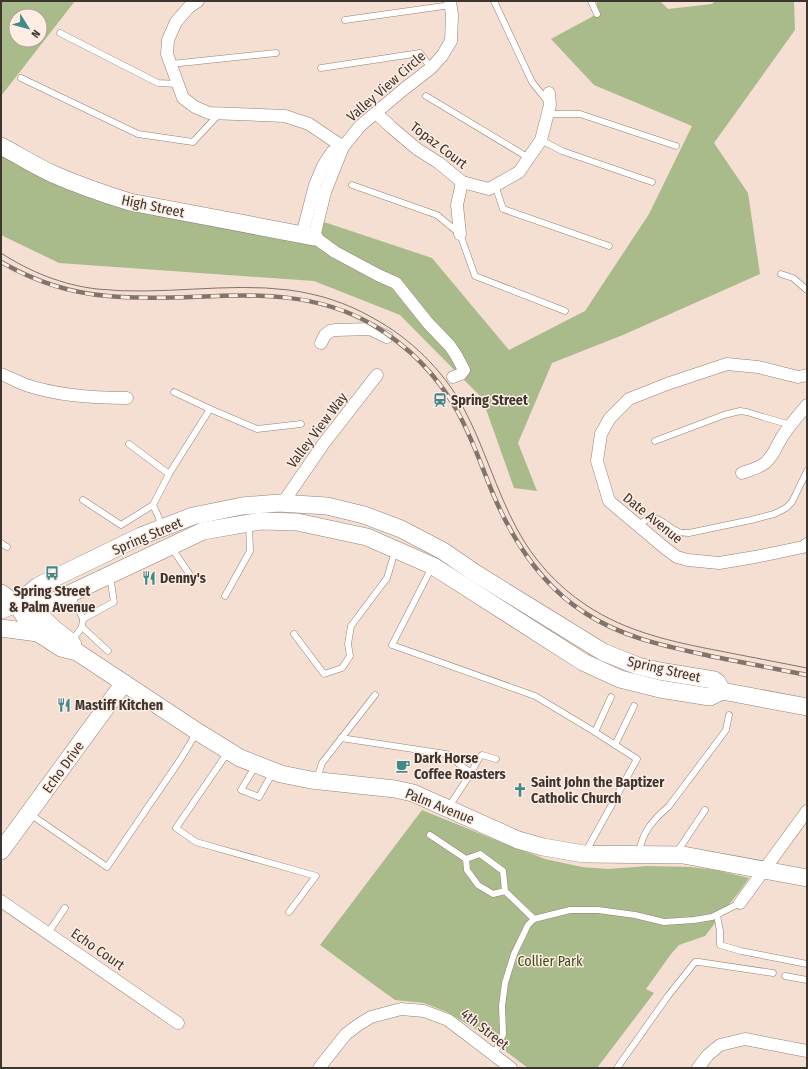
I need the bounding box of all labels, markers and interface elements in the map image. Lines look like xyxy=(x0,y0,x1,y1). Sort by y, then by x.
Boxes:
north arrow xyxy=(8,8,48,48)
text: N xyxy=(28,27,43,40)
street label: Valley View Circle xyxy=(344,48,429,125)
street label: Topaz Court xyxy=(407,118,471,173)
street label: High Street xyxy=(120,192,186,222)
street label: Valley View Way xyxy=(284,389,352,471)
station icon: Spring Street xyxy=(432,392,448,408)
place label: Spring Street xyxy=(451,392,529,409)
street label: Date Avenue xyxy=(620,489,686,548)
street label: Spring Street xyxy=(110,514,185,559)
bus stop icon: Spring Street & Palm Avenue xyxy=(44,565,60,581)
restaurant icon: Denny's xyxy=(141,570,157,586)
place label: Denny's xyxy=(160,570,206,587)
place label: Spring Street & Palm Avenue xyxy=(9,583,95,616)
street label: Spring Street xyxy=(626,653,702,686)
restaurant icon: Mastiff Kitchen xyxy=(56,697,72,713)
place label: Mastiff Kitchen xyxy=(75,697,163,714)
street label: Echo Drive xyxy=(39,738,88,797)
place label: Dark Horse Coffee Roasters xyxy=(414,750,506,783)
cafe icon: Dark Horse Coffee Roasters xyxy=(395,758,411,774)
place label: Saint John the Baptizer Catholic Church xyxy=(531,774,665,807)
church icon: Saint John the Baptizer Catholic Church xyxy=(512,782,528,798)
street label: Palm Avenue xyxy=(403,785,477,828)
street label: Echo Court xyxy=(68,925,128,974)
park label: Collier Park xyxy=(517,953,583,970)
street label: 4th Street xyxy=(457,1005,512,1054)

